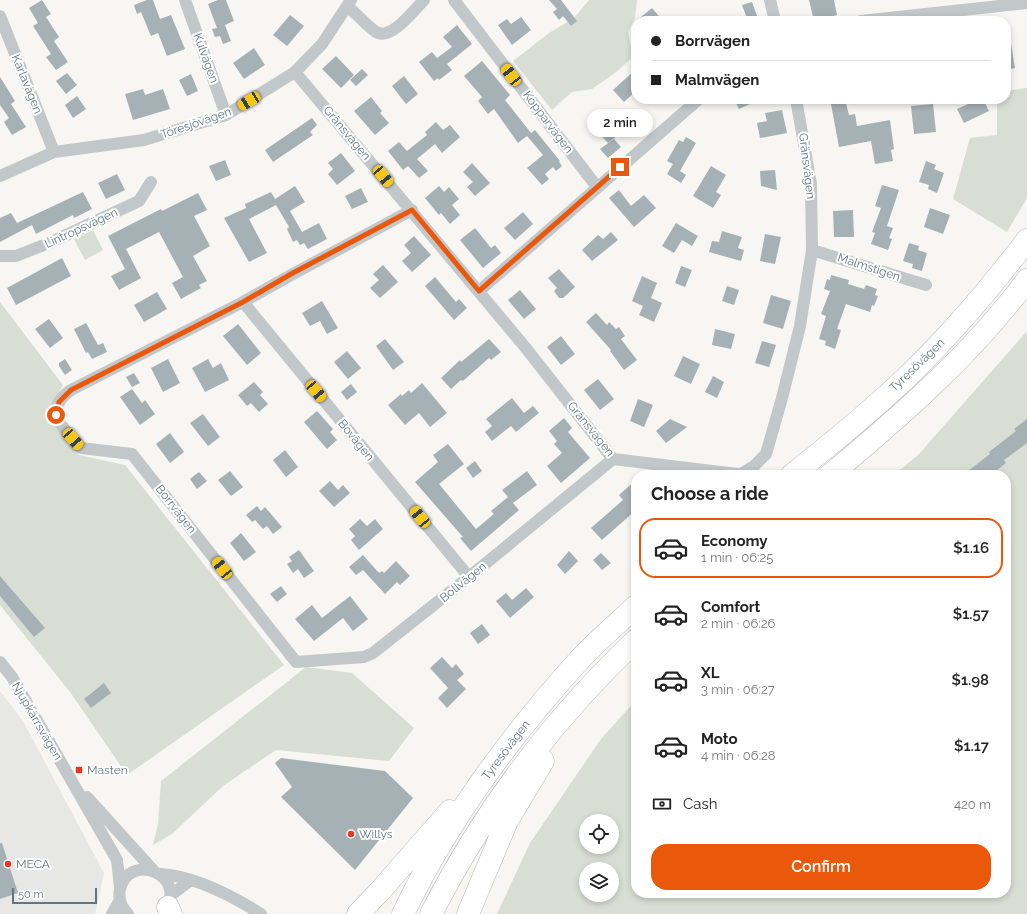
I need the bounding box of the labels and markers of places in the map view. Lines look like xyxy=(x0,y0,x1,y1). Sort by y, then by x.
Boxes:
place label: Masten xyxy=(87,763,128,777)
marker: Masten xyxy=(74,765,84,775)
place label: Willys xyxy=(359,827,393,841)
marker: Willys xyxy=(346,829,356,839)
place label: MECA xyxy=(16,857,50,871)
marker: MECA xyxy=(3,859,13,869)

